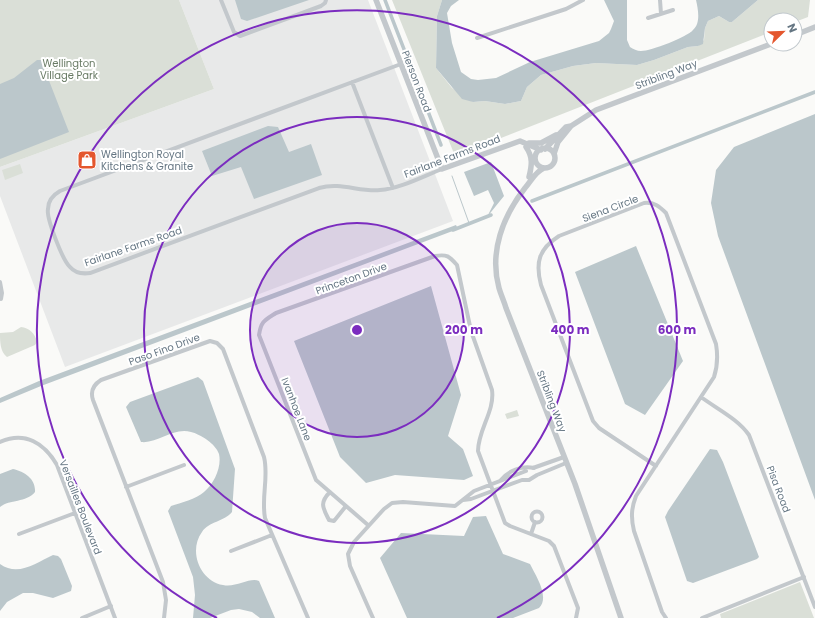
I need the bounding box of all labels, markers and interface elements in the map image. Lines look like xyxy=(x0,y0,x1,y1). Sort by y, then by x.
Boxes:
north arrow xyxy=(763,12,803,52)
text: N xyxy=(783,21,801,35)
street label: Pierson Road xyxy=(398,48,435,114)
park label: Wellington Village Park xyxy=(40,56,99,83)
street label: Stribling Way xyxy=(633,56,700,93)
street label: Fairlane Farms Road xyxy=(402,131,503,182)
place label: Wellington Royal Kitchens & Granite xyxy=(101,147,193,174)
shop icon: Wellington Royal Kitchens & Granite xyxy=(76,149,98,171)
street label: Siena Circle xyxy=(580,191,640,226)
street label: Fairlane Farms Road xyxy=(82,223,184,270)
street label: Princeton Drive xyxy=(313,259,389,298)
text: 200 m xyxy=(445,321,483,338)
text: 400 m xyxy=(550,321,590,338)
text: 600 m xyxy=(658,321,697,338)
centre of rings xyxy=(350,323,364,337)
street label: Paso Fino Drive xyxy=(126,330,202,369)
street label: Stribling Way xyxy=(533,368,570,435)
street label: Ivanhoe Lane xyxy=(278,375,315,443)
street label: Versailles Boulevard xyxy=(56,458,106,557)
street label: Pisa Road xyxy=(763,464,794,515)

